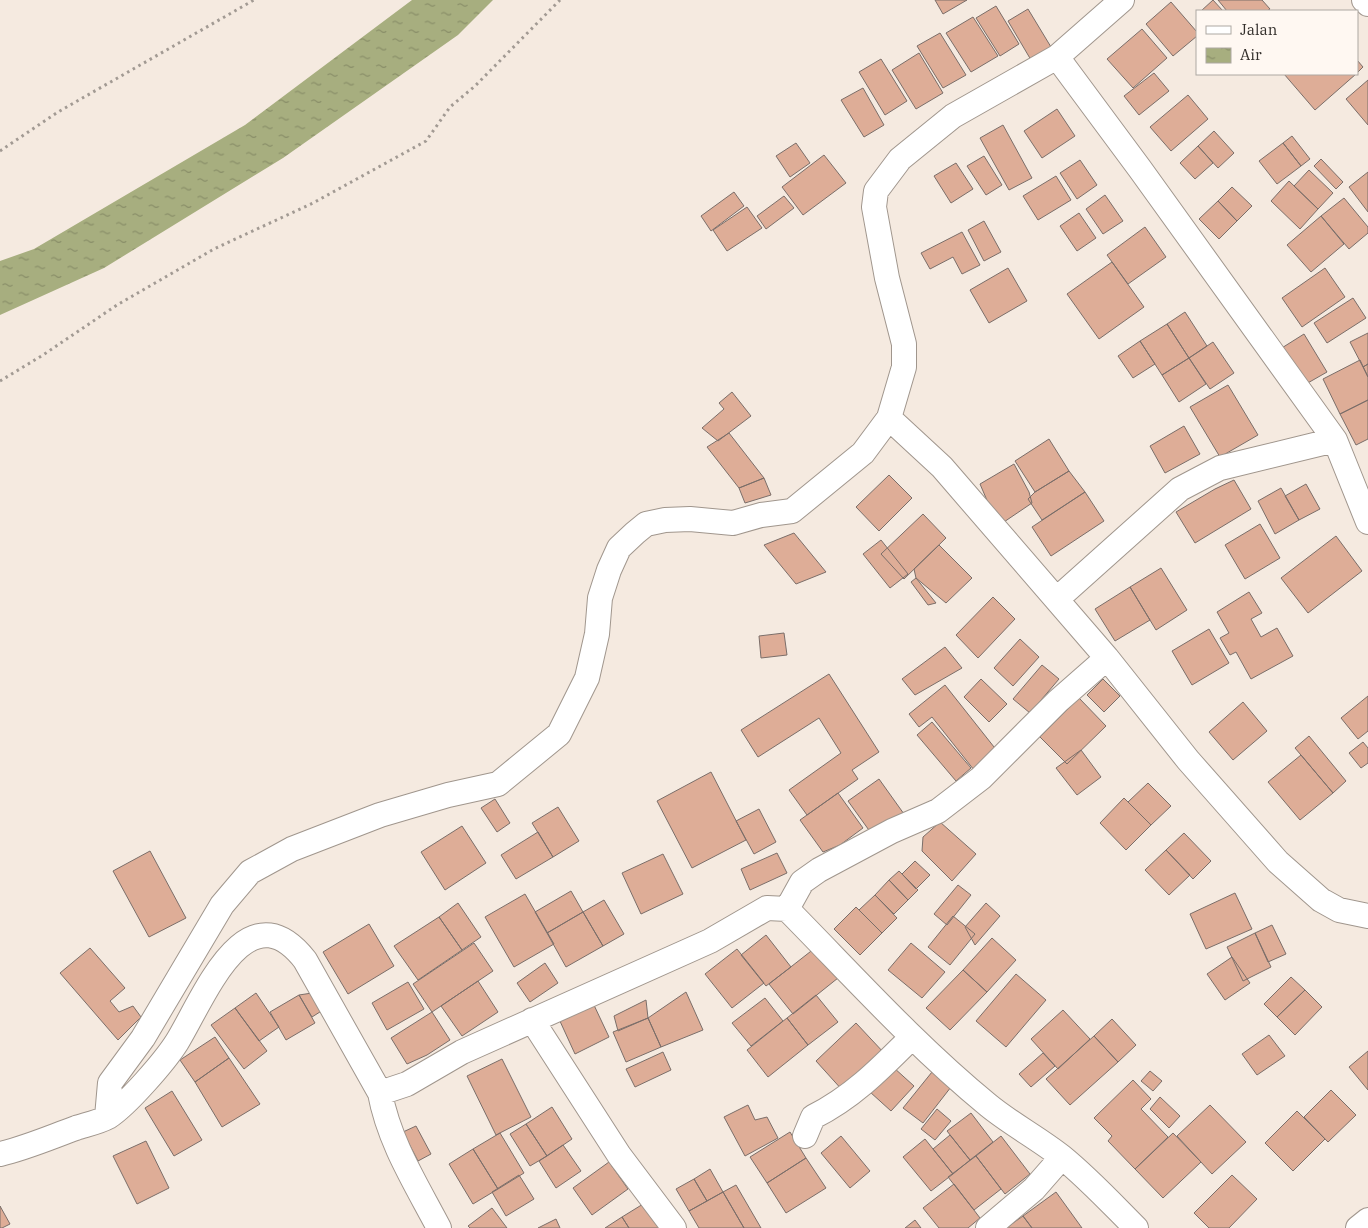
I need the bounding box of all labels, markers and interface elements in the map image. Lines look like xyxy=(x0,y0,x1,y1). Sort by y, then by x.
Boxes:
legend xyxy=(1196,10,1358,75)
text: Jalan xyxy=(1240,20,1278,39)
text: Air xyxy=(1240,45,1262,64)

